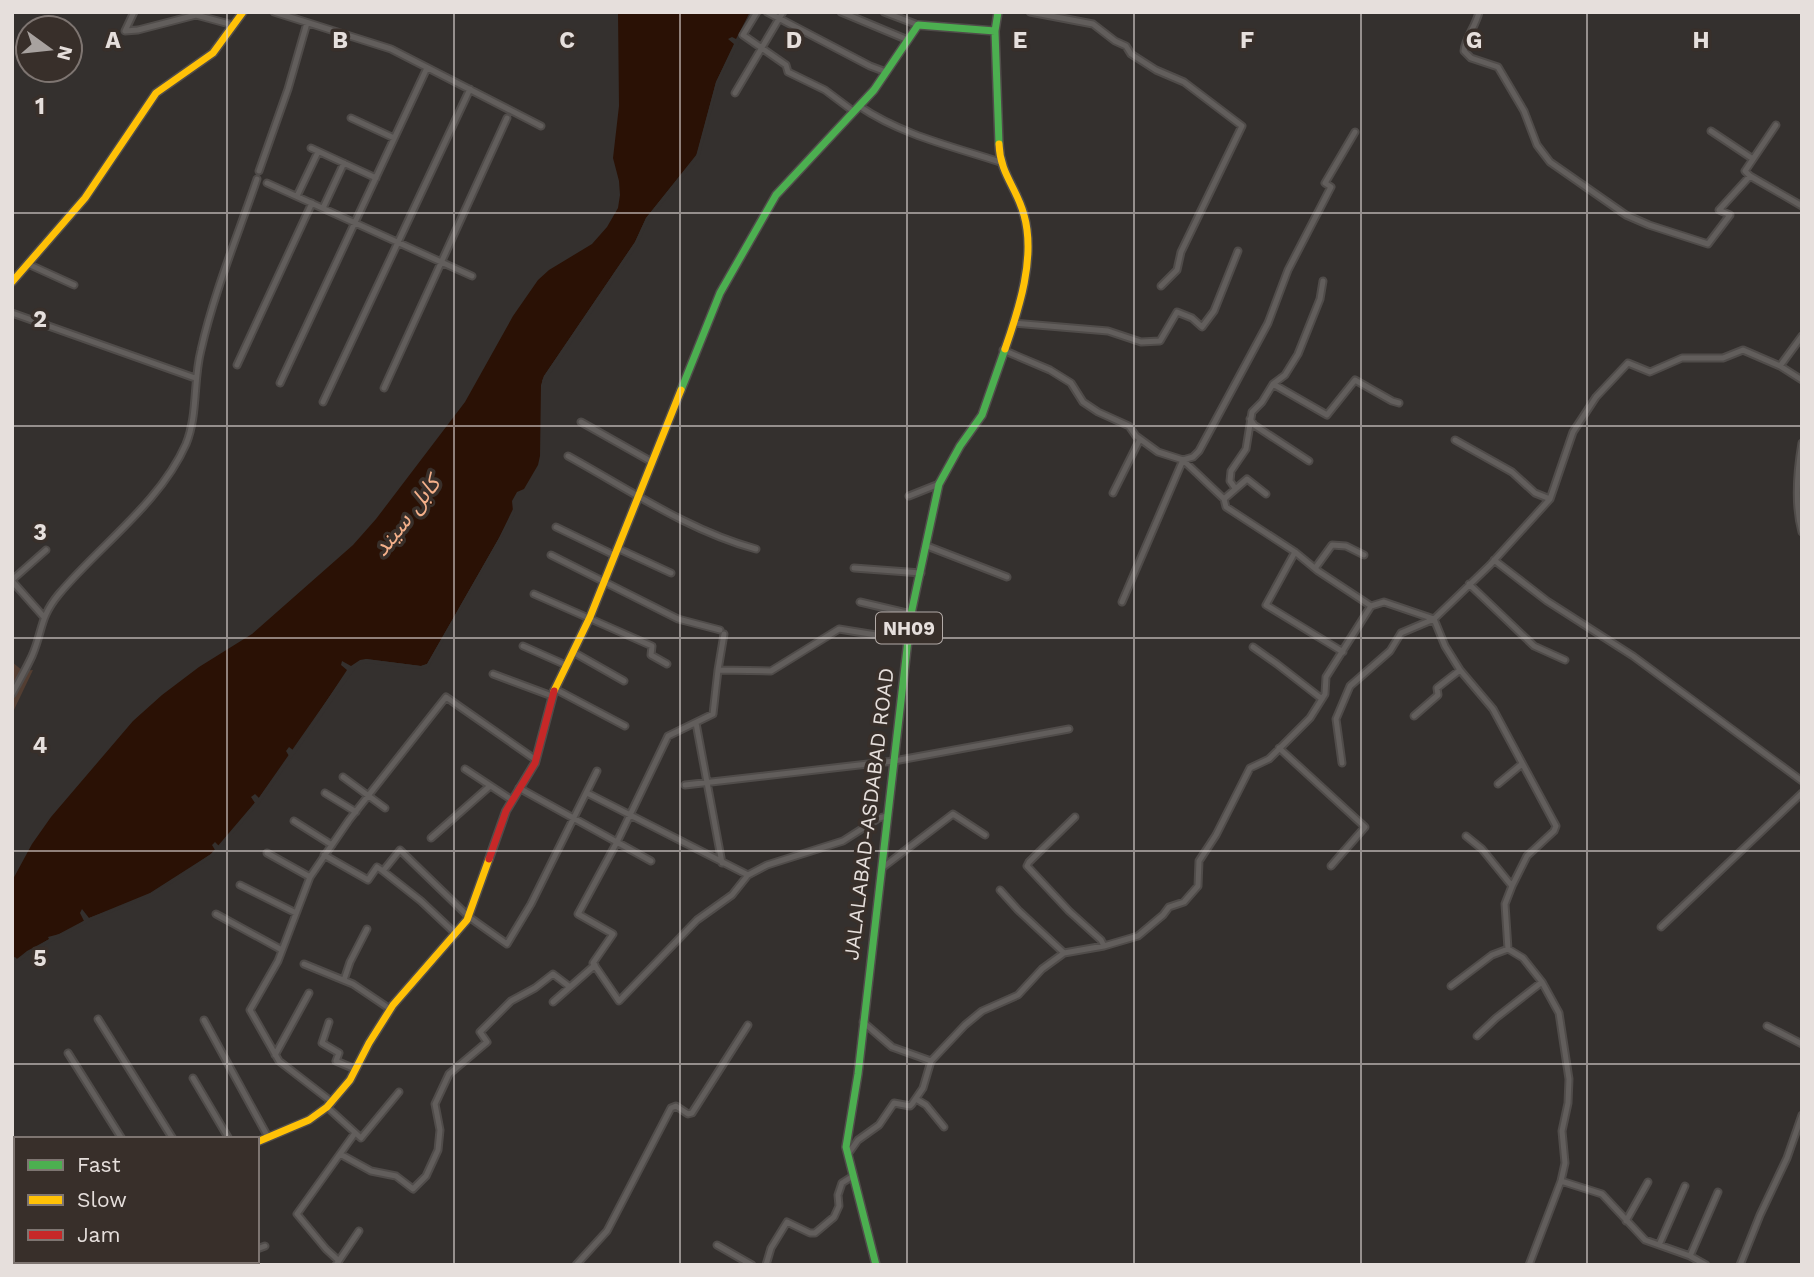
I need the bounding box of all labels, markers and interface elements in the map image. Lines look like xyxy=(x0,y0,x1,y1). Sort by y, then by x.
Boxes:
north arrow xyxy=(14,14,84,84)
text: A xyxy=(105,27,121,54)
text: B xyxy=(332,27,348,54)
text: C xyxy=(559,27,575,54)
text: D xyxy=(786,27,802,54)
text: E xyxy=(1013,27,1027,54)
text: F xyxy=(1240,27,1254,54)
text: G xyxy=(1466,27,1482,54)
text: H xyxy=(1692,27,1710,54)
text: N xyxy=(52,43,78,63)
text: 1 xyxy=(35,93,45,120)
text: 2 xyxy=(33,306,47,333)
water label: کابل سيند xyxy=(367,468,449,562)
text: 3 xyxy=(33,519,47,546)
road number: NH09 xyxy=(876,612,942,643)
street label: JALALABAD-ASDABAD ROAD xyxy=(838,666,899,962)
text: 4 xyxy=(33,732,48,759)
text: 5 xyxy=(33,945,47,972)
legend xyxy=(14,1137,259,1263)
text: Fast xyxy=(77,1152,121,1177)
text: Slow xyxy=(77,1187,127,1212)
text: Jam xyxy=(77,1222,120,1247)

